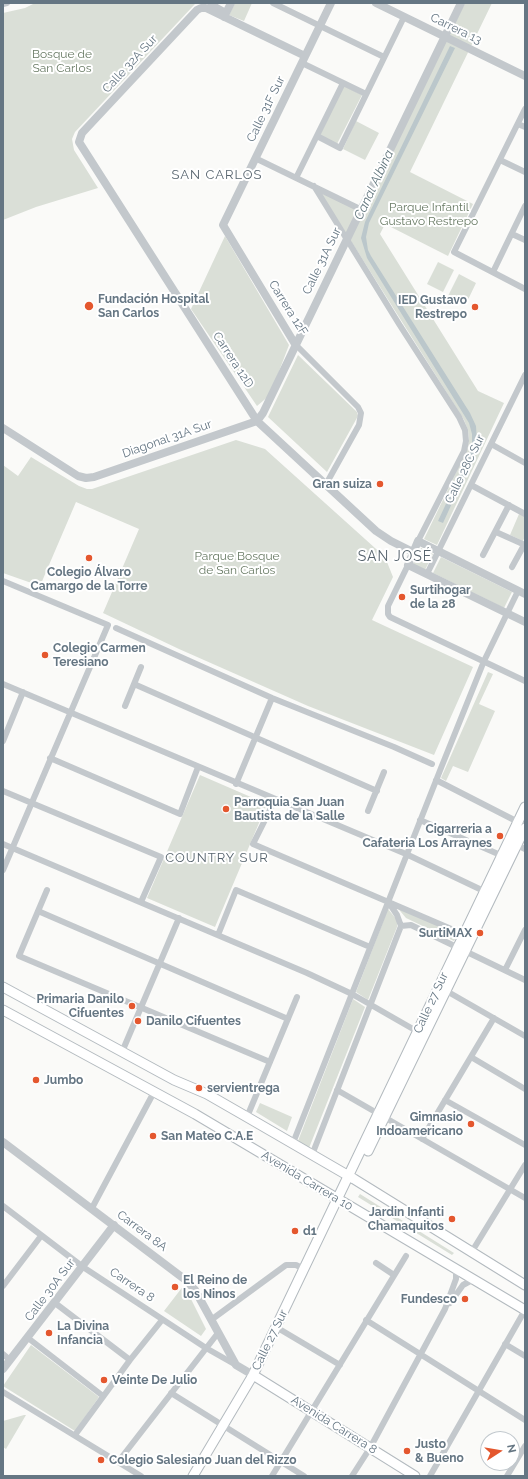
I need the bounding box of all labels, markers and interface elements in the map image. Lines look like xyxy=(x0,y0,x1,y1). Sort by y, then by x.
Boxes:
street label: Carrera 13 xyxy=(428,10,484,48)
street label: Calle 32A Sur xyxy=(100,32,160,96)
park label: Bosque de San Carlos xyxy=(32,47,92,75)
street label: Calle 31F Sur xyxy=(244,74,288,144)
water label: Canal Albina xyxy=(351,148,397,222)
district label: SAN CARLOS xyxy=(172,167,262,183)
park label: Parque Infantil Gustavo Restrepo xyxy=(380,200,478,228)
street label: Calle 31A Sur xyxy=(300,225,344,297)
street label: Carrera 12F xyxy=(265,278,311,338)
place label: Fundación Hospital San Carlos xyxy=(98,292,209,320)
place label: IED Gustavo Restrepo xyxy=(398,293,467,321)
marker: Fundación Hospital San Carlos xyxy=(83,300,95,312)
marker: IED Gustavo Restrepo xyxy=(470,302,480,312)
street label: Carrera 12D xyxy=(210,329,256,391)
street label: Diagonal 31A Sur xyxy=(120,417,214,461)
street label: Calle 28C Sur xyxy=(442,432,488,506)
place label: Gran suiza xyxy=(312,477,372,491)
marker: Gran suiza xyxy=(375,479,385,489)
park label: Parque Bosque de San Carlos xyxy=(194,549,280,577)
district label: SAN JOSÉ xyxy=(358,549,432,565)
marker: Colegio Álvaro Camargo de la Torre xyxy=(84,553,94,563)
place label: Colegio Álvaro Camargo de la Torre xyxy=(31,565,147,593)
place label: Surtihogar de la 28 xyxy=(410,583,471,611)
marker: Surtihogar de la 28 xyxy=(397,592,407,602)
place label: Colegio Carmen Teresiano xyxy=(53,641,146,669)
marker: Colegio Carmen Teresiano xyxy=(40,650,50,660)
place label: Parroquia San Juan Bautista de la Salle xyxy=(234,795,345,823)
marker: Parroquia San Juan Bautista de la Salle xyxy=(221,804,231,814)
place label: Cigarreria a Cafateria Los Arraynes xyxy=(363,822,492,850)
marker: Cigarreria a Cafateria Los Arraynes xyxy=(495,831,505,841)
district label: COUNTRY SUR xyxy=(165,850,269,866)
place label: SurtiMAX xyxy=(419,926,472,940)
marker: SurtiMAX xyxy=(475,928,485,938)
street label: Calle 27 Sur xyxy=(411,970,451,1036)
place label: Primaria Danilo Cifuentes xyxy=(37,992,124,1020)
marker: Primaria Danilo Cifuentes xyxy=(127,1001,137,1011)
place label: Danilo Cifuentes xyxy=(146,1014,241,1028)
marker: Danilo Cifuentes xyxy=(133,1016,143,1026)
place label: Jumbo xyxy=(44,1073,83,1087)
marker: Jumbo xyxy=(31,1075,41,1085)
place label: servientrega xyxy=(207,1081,280,1095)
marker: servientrega xyxy=(194,1083,204,1093)
place label: Gimnasio Indoamericano xyxy=(376,1110,463,1138)
marker: Gimnasio Indoamericano xyxy=(466,1119,476,1129)
place label: San Mateo C.A.E xyxy=(161,1129,253,1143)
marker: San Mateo C.A.E xyxy=(148,1131,158,1141)
street label: Avenida Carrera 10 xyxy=(259,1148,355,1214)
place label: Jardin Infanti Chamaquitos xyxy=(368,1205,444,1233)
street label: Carrera 8A xyxy=(114,1208,170,1254)
marker: Jardin Infanti Chamaquitos xyxy=(447,1214,457,1224)
place label: d1 xyxy=(303,1224,317,1238)
marker: d1 xyxy=(290,1226,300,1236)
street label: Calle 30A Sur xyxy=(22,1256,78,1324)
street label: Carrera 8 xyxy=(107,1265,157,1305)
place label: El Reino de los Ninos xyxy=(183,1273,247,1301)
marker: El Reino de los Ninos xyxy=(170,1282,180,1292)
place label: Fundesco xyxy=(401,1292,457,1306)
marker: Fundesco xyxy=(460,1294,470,1304)
street label: Calle 27 Sur xyxy=(249,1307,291,1373)
place label: La Divina Infancia xyxy=(57,1319,109,1347)
marker: La Divina Infancia xyxy=(44,1328,54,1338)
place label: Veinte De Julio xyxy=(112,1373,197,1387)
marker: Veinte De Julio xyxy=(99,1375,109,1385)
street label: Avenida Carrera 8 xyxy=(288,1393,380,1457)
north arrow xyxy=(480,1431,520,1471)
place label: Justo & Bueno xyxy=(415,1437,464,1465)
text: N xyxy=(504,1443,518,1454)
marker: Justo & Bueno xyxy=(402,1446,412,1456)
place label: Colegio Salesiano Juan del Rizzo xyxy=(109,1453,297,1467)
marker: Colegio Salesiano Juan del Rizzo xyxy=(96,1455,106,1465)

